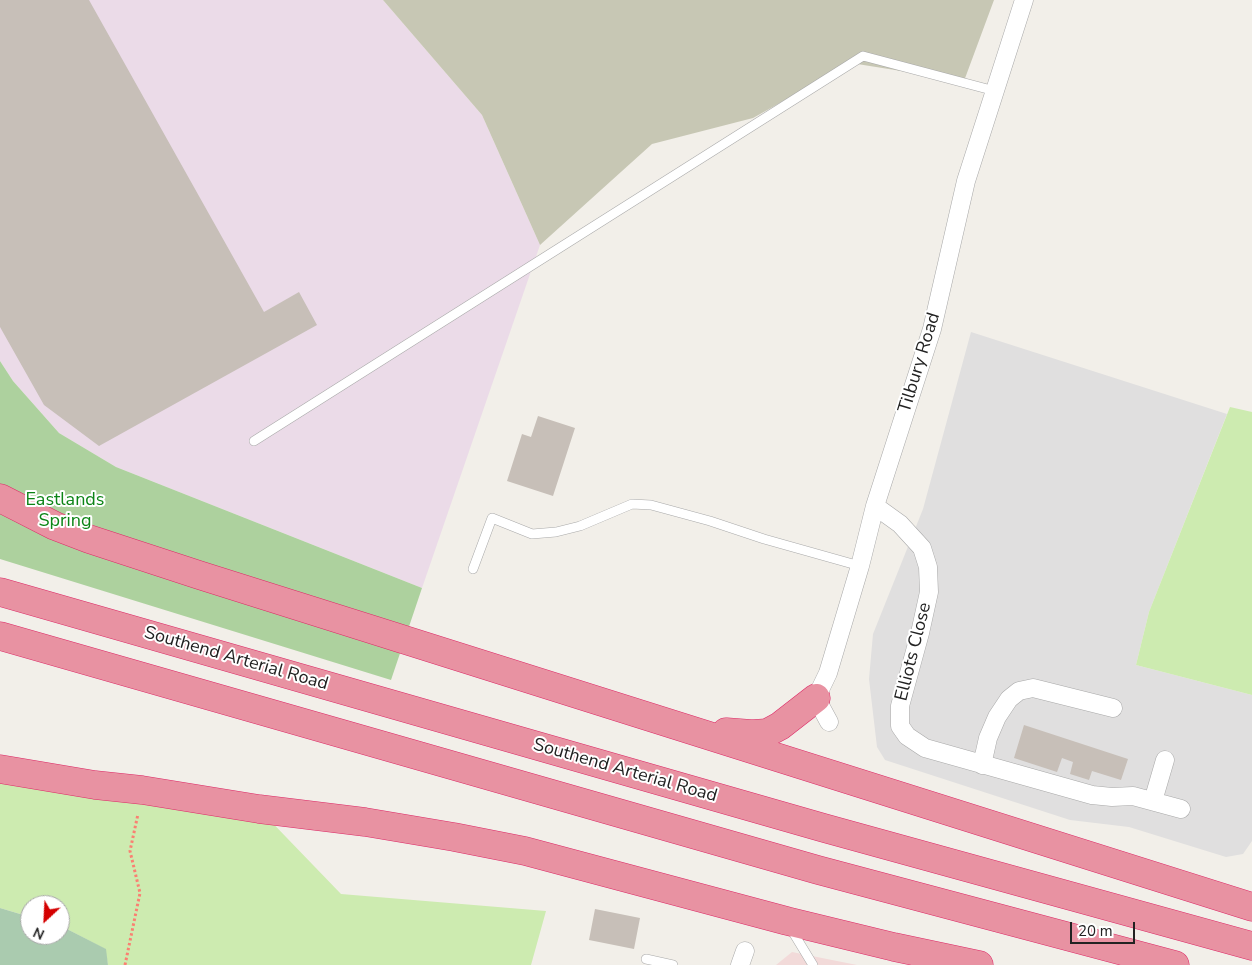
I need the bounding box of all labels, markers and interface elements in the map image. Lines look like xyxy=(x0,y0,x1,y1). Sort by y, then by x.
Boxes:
street label: Tilbury Road xyxy=(895,310,945,416)
park label: Eastlands Spring xyxy=(25,490,105,532)
street label: Elliots Close xyxy=(891,601,937,703)
street label: Southend Arterial Road xyxy=(141,622,331,696)
street label: Southend Arterial Road xyxy=(530,734,720,808)
north arrow xyxy=(20,895,70,945)
scale bar xyxy=(1072,912,1137,944)
text: 20 m xyxy=(1078,921,1113,941)
text: N xyxy=(30,922,48,944)

